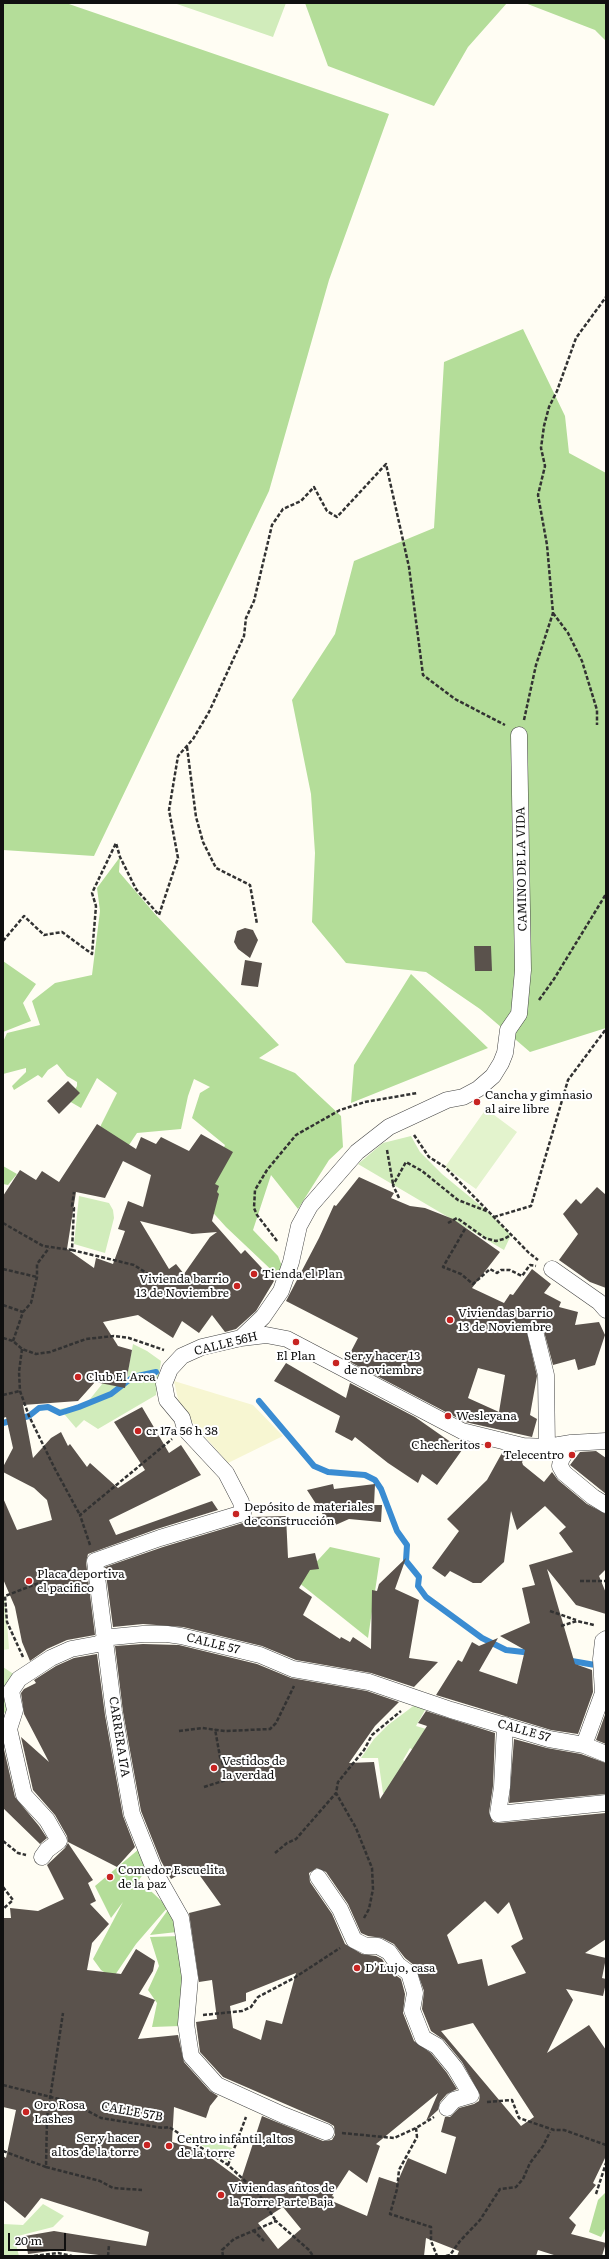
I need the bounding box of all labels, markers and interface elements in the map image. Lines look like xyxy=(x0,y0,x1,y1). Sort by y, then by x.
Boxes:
street label: CAMINO DE LA VIDA xyxy=(514,807,530,931)
place label: Cancha y gimnasio al aire libre xyxy=(485,1088,592,1116)
marker: Cancha y gimnasio al aire libre xyxy=(472,1097,482,1107)
place label: Tienda el Plan xyxy=(262,1267,343,1281)
marker: Tienda el Plan xyxy=(249,1269,259,1279)
place label: Vivienda barrio 13 de Noviembre xyxy=(136,1272,229,1300)
marker: Vivienda barrio 13 de Noviembre xyxy=(232,1281,242,1291)
place label: Viviendas barrio 13 de Noviembre xyxy=(458,1306,553,1334)
marker: Viviendas barrio 13 de Noviembre xyxy=(445,1315,455,1325)
street label: CALLE 56H xyxy=(193,1329,259,1359)
marker: El Plan xyxy=(291,1337,301,1347)
place label: El Plan xyxy=(276,1349,316,1363)
place label: Ser y hacer 13 de noviembre xyxy=(344,1349,422,1377)
marker: Ser y hacer 13 de noviembre xyxy=(331,1358,341,1368)
place label: Club El Arca xyxy=(86,1370,156,1384)
marker: Club El Arca xyxy=(73,1372,83,1382)
place label: Wesleyana xyxy=(456,1409,517,1423)
marker: Wesleyana xyxy=(443,1411,453,1421)
place label: cr 17a 56 h 38 xyxy=(146,1424,218,1438)
marker: cr 17a 56 h 38 xyxy=(133,1426,143,1436)
place label: Checheritos xyxy=(411,1438,480,1452)
marker: Checheritos xyxy=(483,1440,493,1450)
place label: Telecentro xyxy=(503,1448,564,1462)
marker: Telecentro xyxy=(567,1450,577,1460)
place label: Depósito de materiales de construcción xyxy=(244,1500,373,1528)
marker: Depósito de materiales de construcción xyxy=(231,1509,241,1519)
place label: Placa deportiva el pacifico xyxy=(37,1567,125,1595)
marker: Placa deportiva el pacifico xyxy=(24,1576,34,1586)
street label: CALLE 57 xyxy=(185,1630,241,1658)
street label: CARRERA 17A xyxy=(106,1696,132,1778)
street label: CALLE 57 xyxy=(496,1717,552,1745)
place label: Vestidos de la verdad xyxy=(222,1754,285,1782)
marker: Vestidos de la verdad xyxy=(209,1763,219,1773)
place label: Comedor Escuelita de la paz xyxy=(118,1863,225,1891)
marker: Comedor Escuelita de la paz xyxy=(105,1872,115,1882)
place label: D' Lujo, casa xyxy=(365,1961,435,1975)
marker: D' Lujo, casa xyxy=(352,1963,362,1973)
place label: Oro Rosa Lashes xyxy=(34,2098,85,2126)
street label: CALLE 57B xyxy=(100,2099,164,2125)
marker: Oro Rosa Lashes xyxy=(21,2107,31,2117)
place label: Ser y hacer altos de la torre xyxy=(51,2131,139,2159)
place label: Centro infantil,altos de la torre xyxy=(177,2132,293,2160)
marker: Ser y hacer altos de la torre xyxy=(142,2140,152,2150)
marker: Centro infantil,altos de la torre xyxy=(164,2141,174,2151)
place label: Viviendas añtos de la Torre Parte Baja xyxy=(229,2181,335,2209)
marker: Viviendas añtos de la Torre Parte Baja xyxy=(216,2190,226,2200)
scale bar xyxy=(10,2225,68,2251)
text: 20 m xyxy=(15,2231,42,2249)

